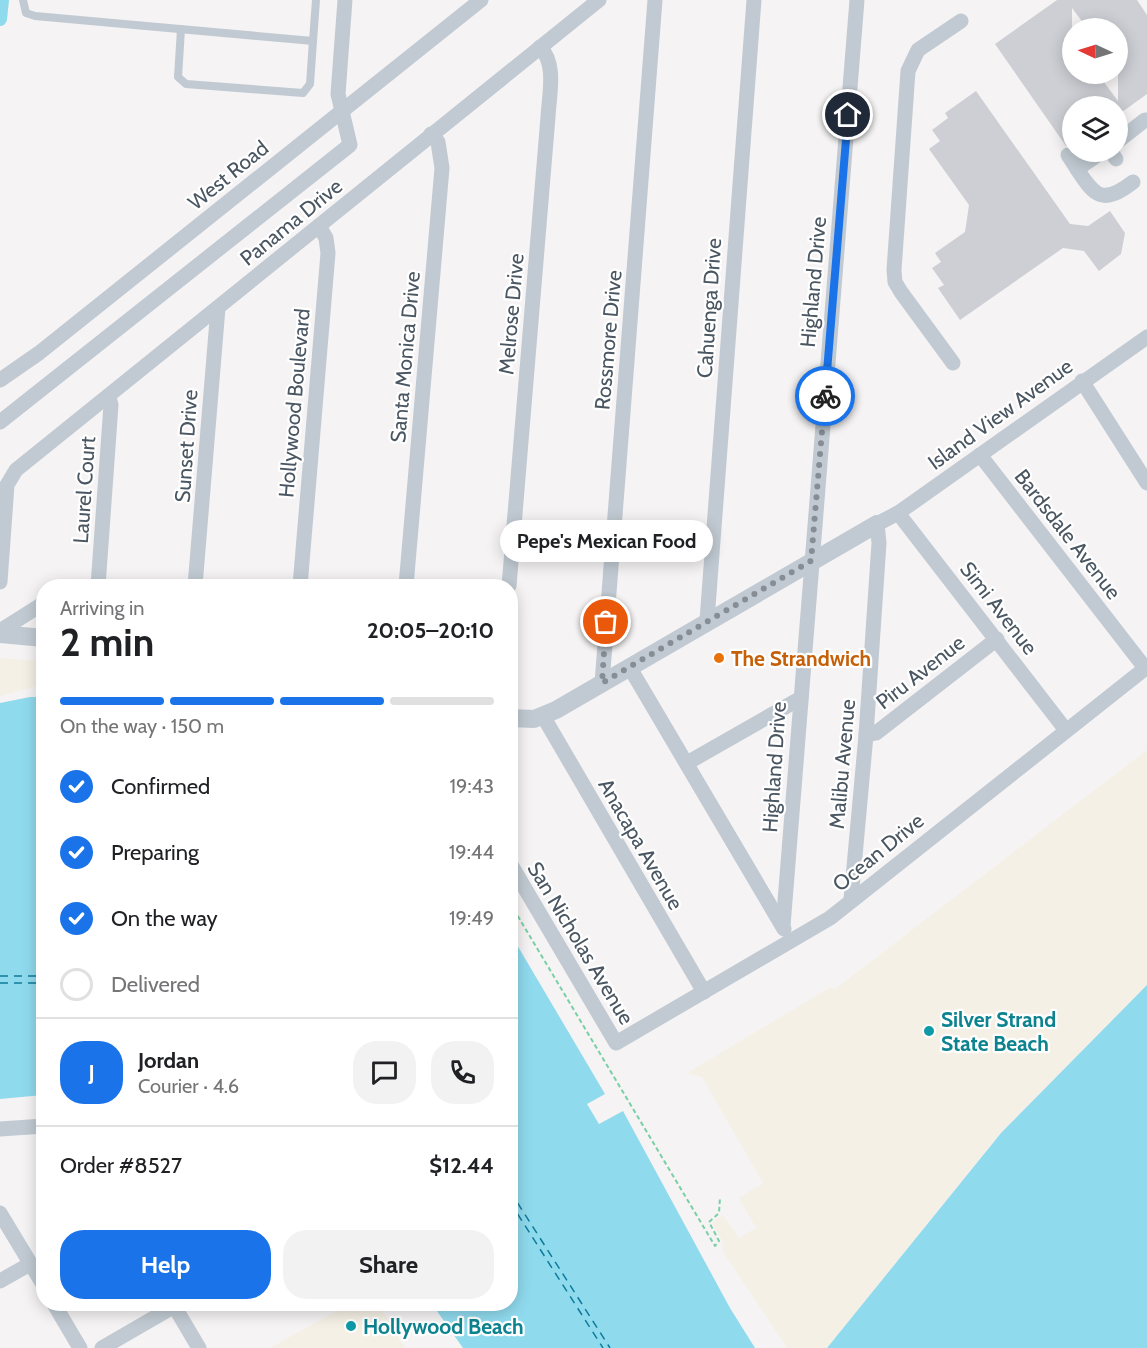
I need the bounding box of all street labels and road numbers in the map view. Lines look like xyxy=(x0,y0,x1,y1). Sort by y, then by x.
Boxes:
street label: West Road xyxy=(183,135,273,215)
street label: Panama Drive xyxy=(235,173,347,271)
street label: Highland Drive xyxy=(795,215,831,348)
street label: Cahuenga Drive xyxy=(692,237,726,379)
street label: Melrose Drive xyxy=(493,252,529,376)
street label: Rossmore Drive xyxy=(589,269,627,411)
street label: Santa Monica Drive xyxy=(385,270,425,444)
street label: Hollywood Boulevard xyxy=(273,307,315,499)
street label: Island View Avenue xyxy=(923,353,1077,475)
street label: Sunset Drive xyxy=(170,388,202,503)
street label: Laurel Court xyxy=(68,436,100,544)
street label: Bardsdale Avenue xyxy=(1010,464,1127,604)
street label: Simi Avenue xyxy=(955,557,1043,660)
street label: Piru Avenue xyxy=(871,630,969,714)
street label: Malibu Avenue xyxy=(824,698,860,830)
street label: Highland Drive xyxy=(757,700,791,833)
street label: Anacapa Avenue xyxy=(593,774,689,914)
street label: Ocean Drive xyxy=(827,808,929,896)
street label: San Nicholas Avenue xyxy=(523,857,640,1029)

